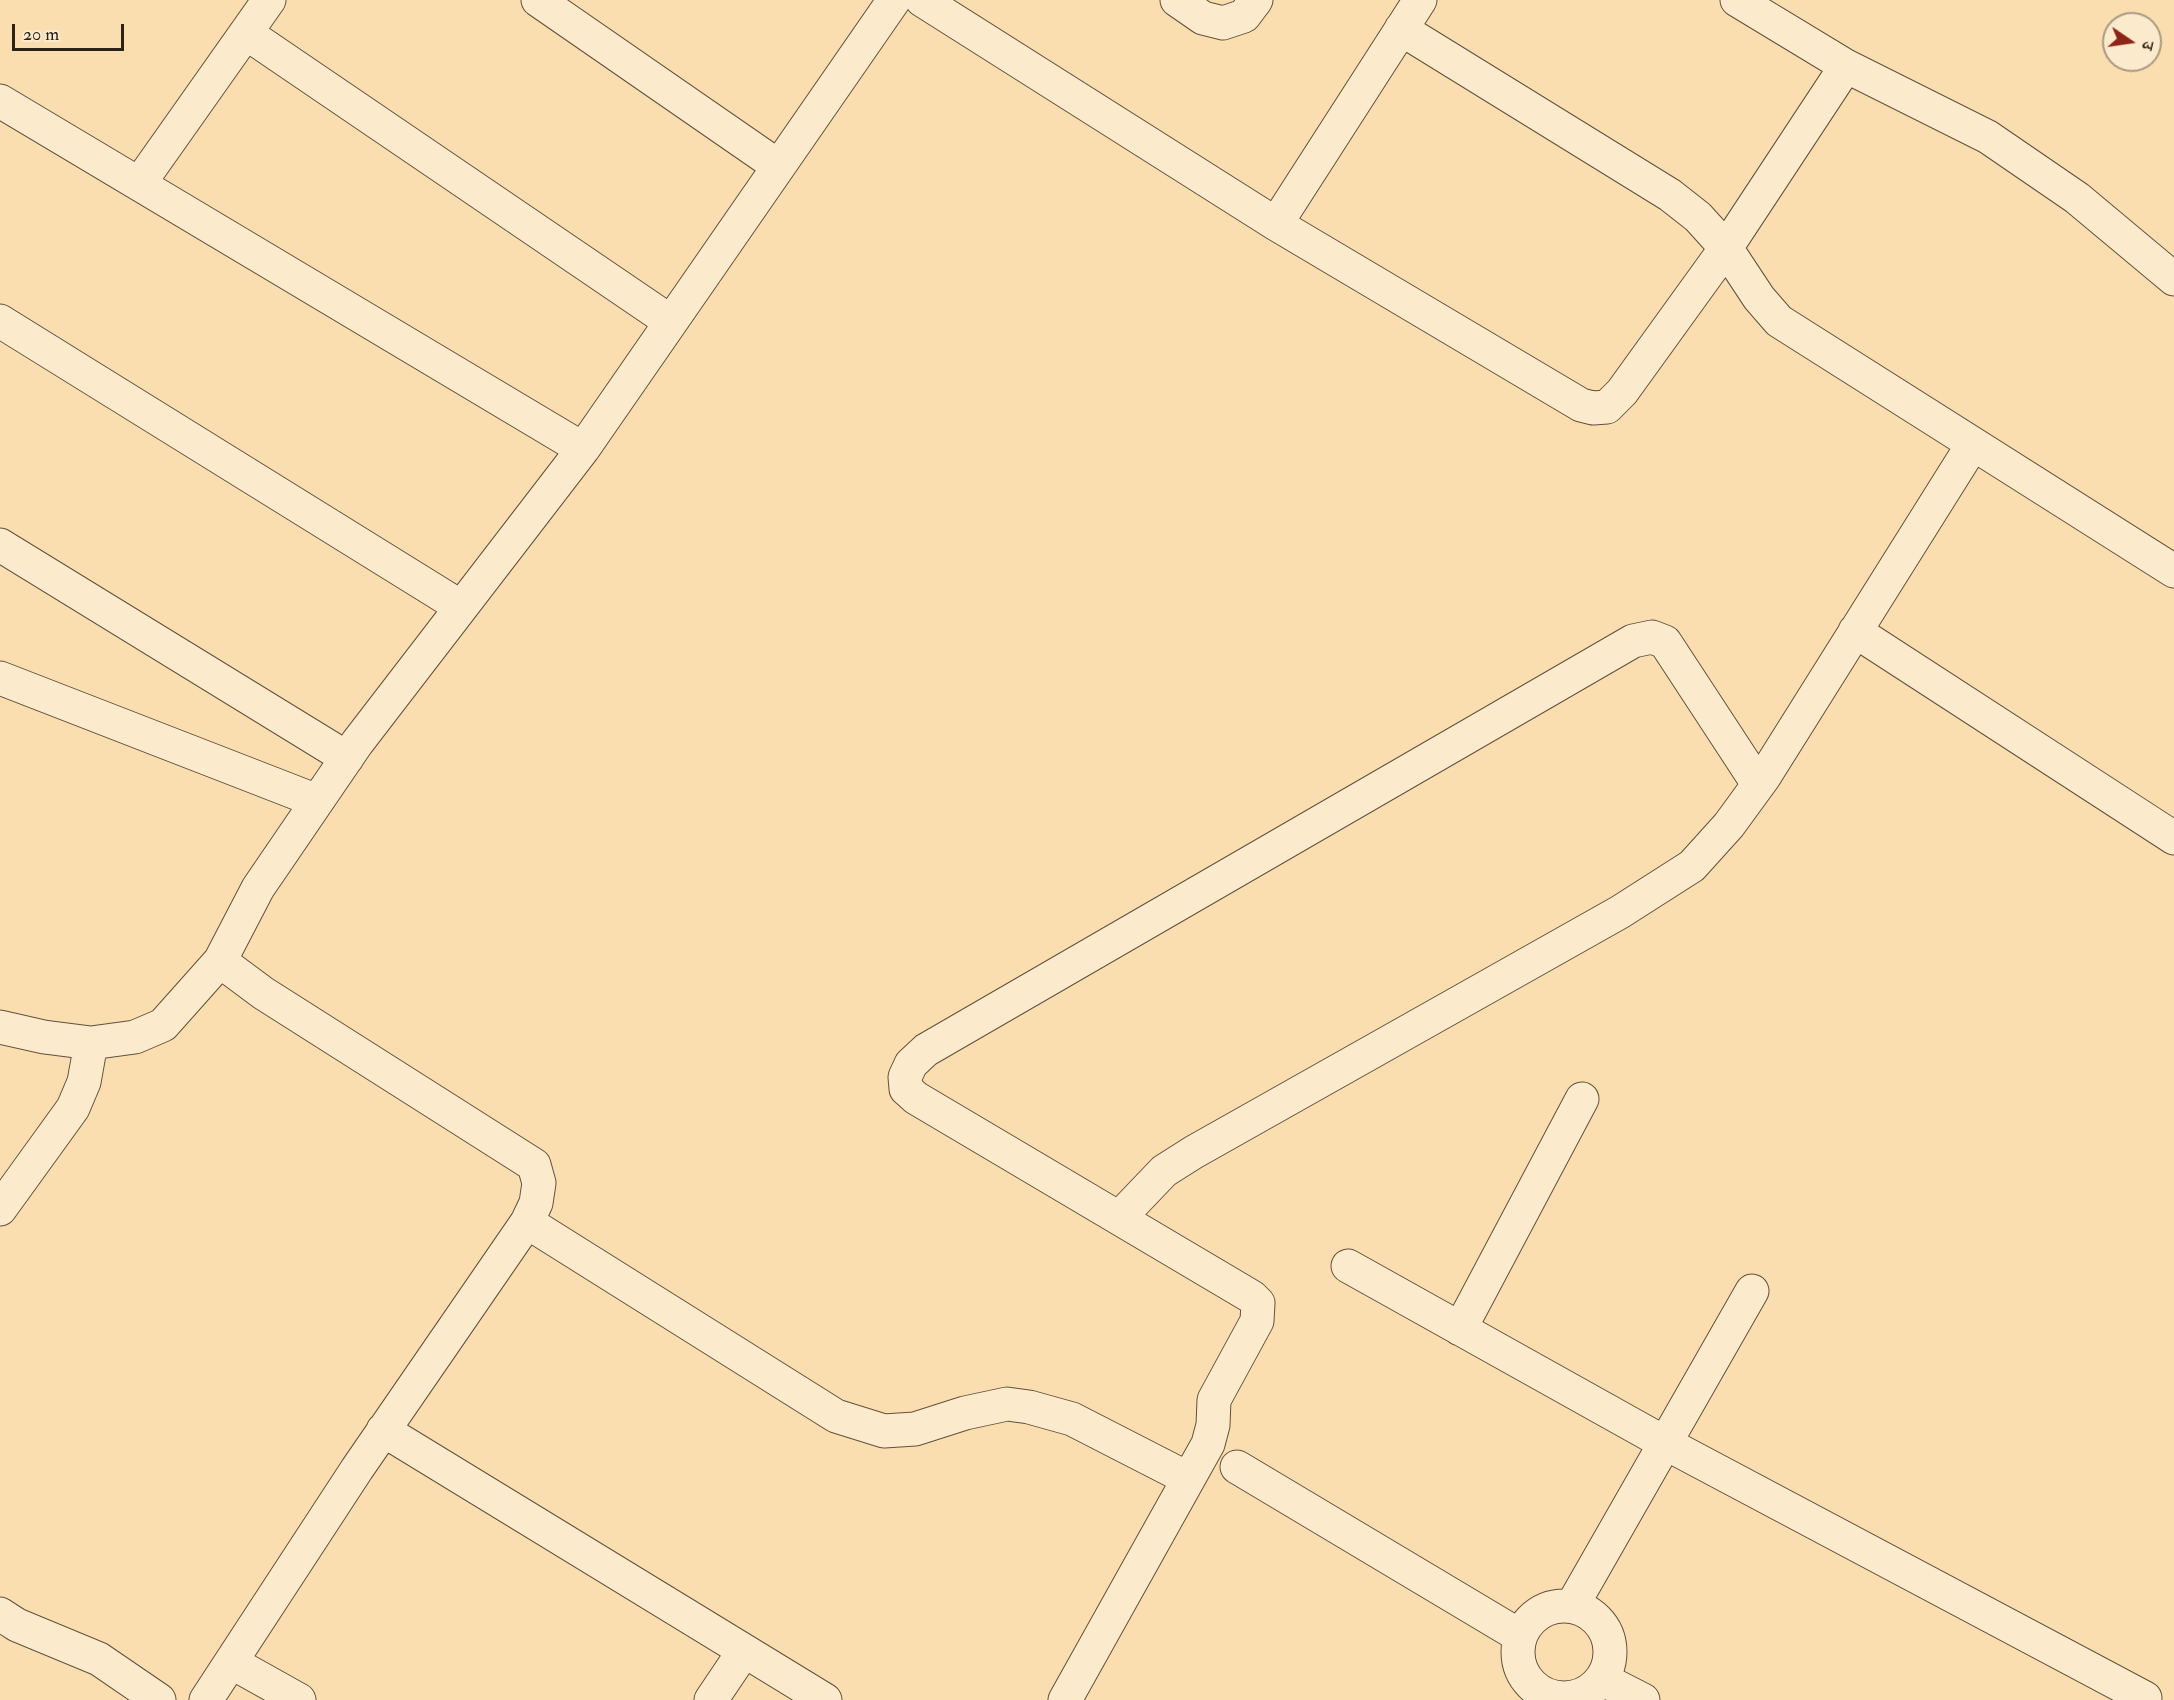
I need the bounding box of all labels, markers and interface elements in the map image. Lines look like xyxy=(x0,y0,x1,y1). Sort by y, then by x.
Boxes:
scale bar xyxy=(15,12,128,50)
north arrow xyxy=(2102,12,2162,72)
text: 20 m xyxy=(23,23,59,46)
text: उ xyxy=(2137,39,2158,52)

